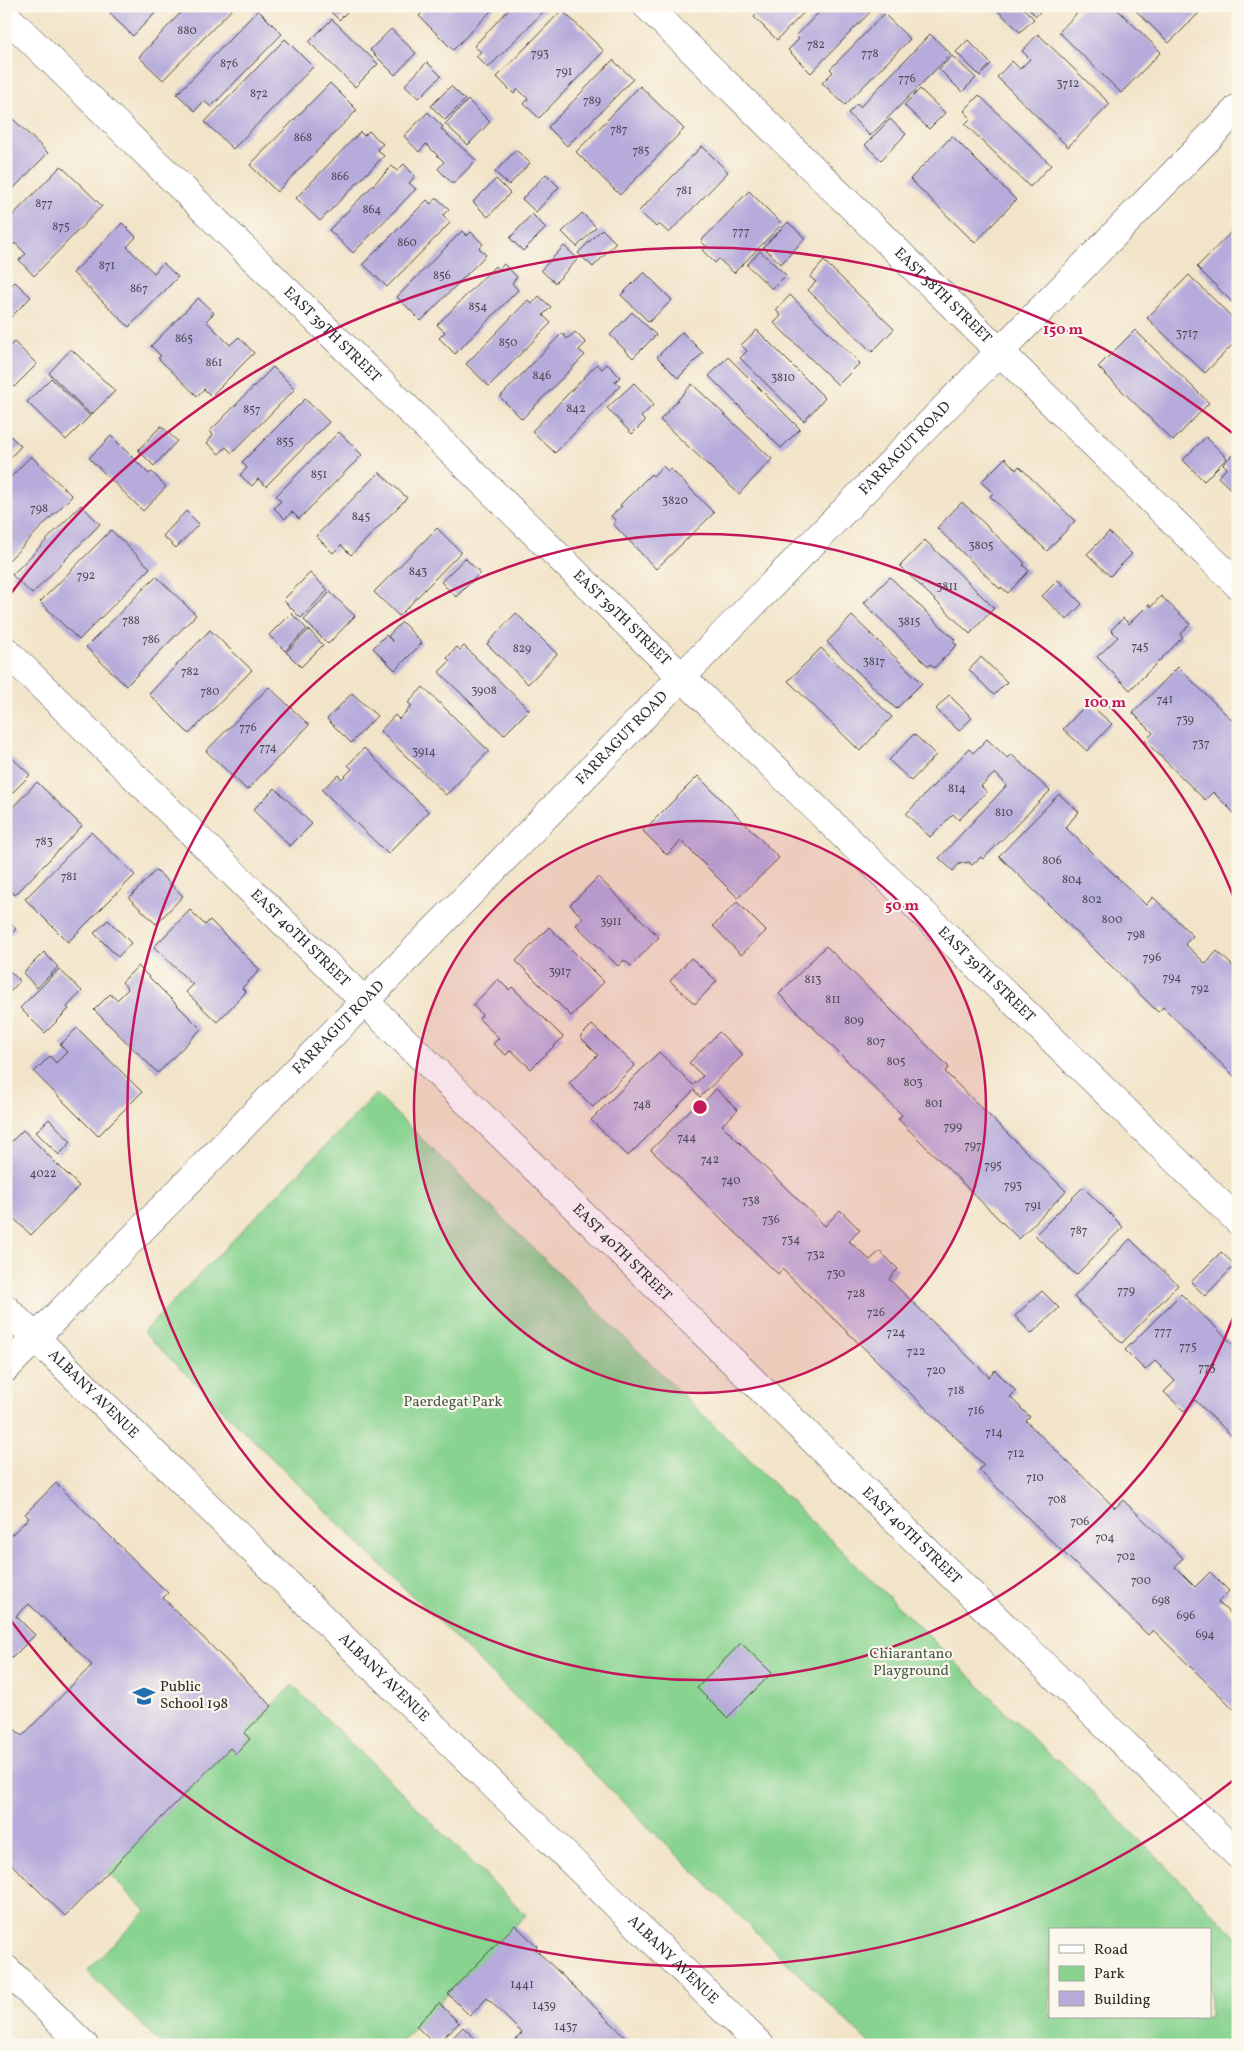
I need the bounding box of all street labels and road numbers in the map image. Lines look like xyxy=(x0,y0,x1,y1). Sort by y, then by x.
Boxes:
street label: EAST 38TH STREET xyxy=(889,243,996,349)
street label: EAST 39TH STREET xyxy=(278,282,386,388)
street label: FARRAGUT ROAD xyxy=(854,397,956,500)
street label: EAST 39TH STREET xyxy=(568,565,675,671)
street label: FARRAGUT ROAD xyxy=(571,686,673,790)
street label: EAST 40TH STREET xyxy=(246,885,355,992)
street label: EAST 39TH STREET xyxy=(933,922,1040,1027)
street label: FARRAGUT ROAD xyxy=(288,976,390,1079)
street label: EAST 40TH STREET xyxy=(567,1199,676,1306)
street label: ALBANY AVENUE xyxy=(43,1345,143,1443)
street label: EAST 40TH STREET xyxy=(857,1482,966,1590)
street label: ALBANY AVENUE xyxy=(334,1629,434,1727)
street label: ALBANY AVENUE xyxy=(623,1911,723,2009)

